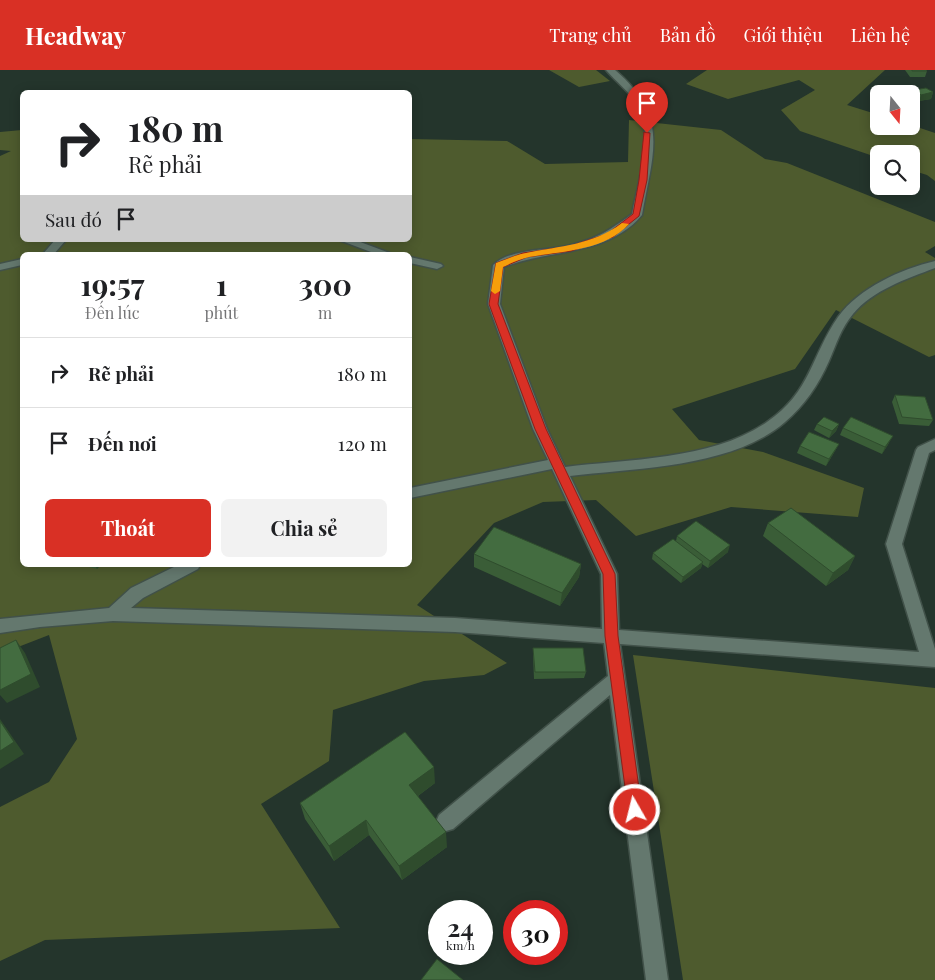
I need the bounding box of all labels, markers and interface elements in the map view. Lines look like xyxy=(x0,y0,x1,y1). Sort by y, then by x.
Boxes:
text: Headway xyxy=(25,19,126,51)
text: Trang chủ xyxy=(549,23,632,47)
text: Bản đồ xyxy=(660,23,716,47)
text: Giới thiệu xyxy=(744,23,823,47)
text: Liên hệ xyxy=(851,23,910,47)
pin xyxy=(626,82,668,133)
north arrow xyxy=(870,85,920,135)
map controls xyxy=(870,85,920,195)
icon: arrive xyxy=(633,89,661,117)
text: 180 m xyxy=(128,104,223,151)
icon: right xyxy=(45,110,110,175)
button: search xyxy=(870,145,920,195)
text: Rẽ phải xyxy=(128,149,202,179)
icon: arrive xyxy=(112,205,140,233)
text: Sau đó xyxy=(45,206,102,232)
text: 19:57 xyxy=(80,264,144,304)
text: 1 xyxy=(216,264,227,304)
text: 300 xyxy=(298,264,352,304)
text: Đến lúc xyxy=(85,302,139,323)
text: phút xyxy=(205,302,238,323)
text: m xyxy=(318,302,332,323)
icon: right xyxy=(45,359,73,387)
text: Rẽ phải xyxy=(88,360,154,386)
text: 180 m xyxy=(337,360,387,386)
icon: arrive xyxy=(45,429,73,457)
text: Đến nơi xyxy=(88,430,157,456)
text: 120 m xyxy=(338,430,387,456)
button: Thoát xyxy=(45,499,211,557)
button: Chia sẻ xyxy=(221,499,387,557)
position arrow xyxy=(608,783,660,835)
speed limit sign: 30 xyxy=(503,900,568,965)
text: 24 xyxy=(447,910,474,943)
text: km/h xyxy=(446,937,475,953)

